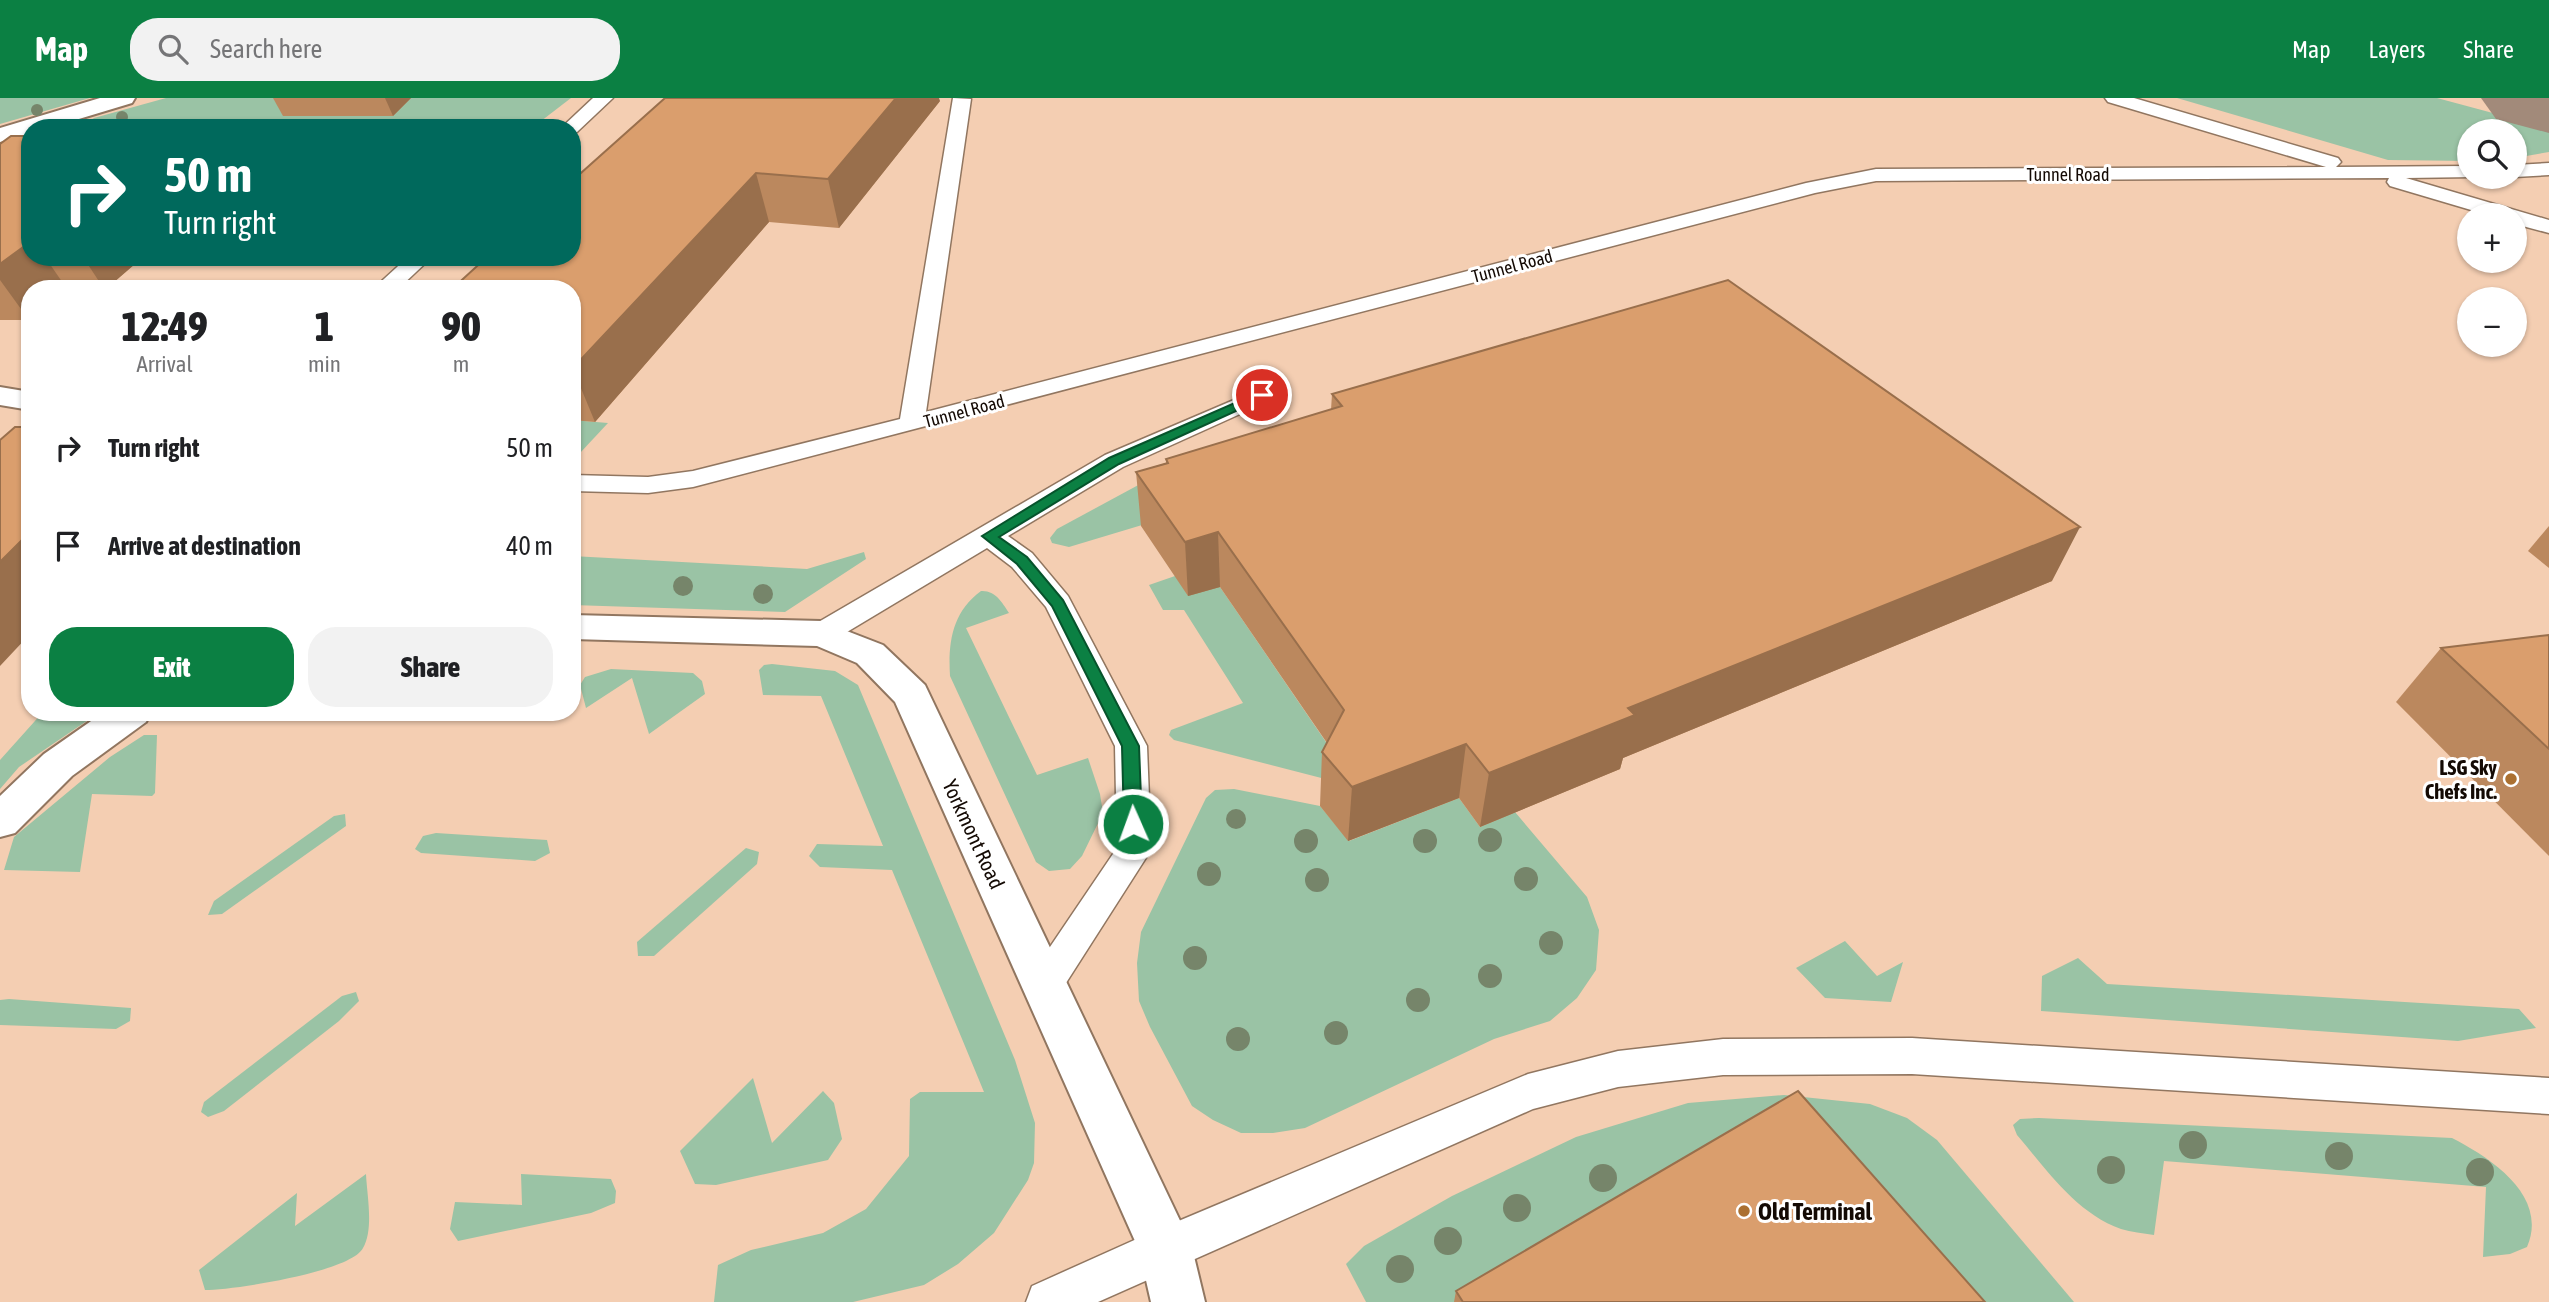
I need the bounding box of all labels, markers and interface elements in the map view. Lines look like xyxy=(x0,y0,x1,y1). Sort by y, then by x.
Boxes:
search box xyxy=(130,18,620,81)
text: Map xyxy=(35,30,88,68)
icon: search xyxy=(154,30,192,68)
text: Search here xyxy=(210,34,322,64)
text: Map xyxy=(2292,36,2331,63)
text: Layers xyxy=(2369,36,2425,63)
text: Share xyxy=(2463,36,2514,63)
map controls xyxy=(2457,119,2527,357)
button: search xyxy=(2457,119,2527,189)
text: 50 m xyxy=(164,146,252,202)
icon: right xyxy=(49,147,140,238)
street label: Tunnel Road xyxy=(2027,164,2109,185)
button: + xyxy=(2457,203,2527,273)
text: Turn right xyxy=(164,204,277,241)
street label: Tunnel Road xyxy=(1469,245,1555,287)
button: − xyxy=(2457,287,2527,357)
text: 12:49 xyxy=(121,302,208,350)
text: 1 xyxy=(315,302,334,350)
text: 90 xyxy=(441,302,481,350)
text: Arrival xyxy=(136,351,193,377)
text: min xyxy=(308,351,341,377)
text: m xyxy=(453,351,469,377)
pin xyxy=(1232,365,1292,425)
icon: arrive xyxy=(1243,376,1281,414)
street label: Tunnel Road xyxy=(921,390,1007,432)
icon: right xyxy=(49,429,87,467)
text: Turn right xyxy=(108,433,199,463)
text: 50 m xyxy=(506,433,553,463)
icon: arrive xyxy=(49,527,87,565)
text: Arrive at destination xyxy=(108,531,301,561)
text: 40 m xyxy=(506,531,553,561)
button: Exit xyxy=(49,627,294,707)
button: Share xyxy=(308,627,553,707)
place label: LSG Sky Chefs Inc. xyxy=(2425,755,2497,803)
marker: LSG Sky Chefs Inc. xyxy=(2503,771,2519,787)
street label: Yorkmont Road xyxy=(938,776,1010,892)
position arrow xyxy=(1096,787,1170,861)
place label: Old Terminal xyxy=(1758,1198,1872,1225)
marker: Old Terminal xyxy=(1736,1203,1752,1219)

